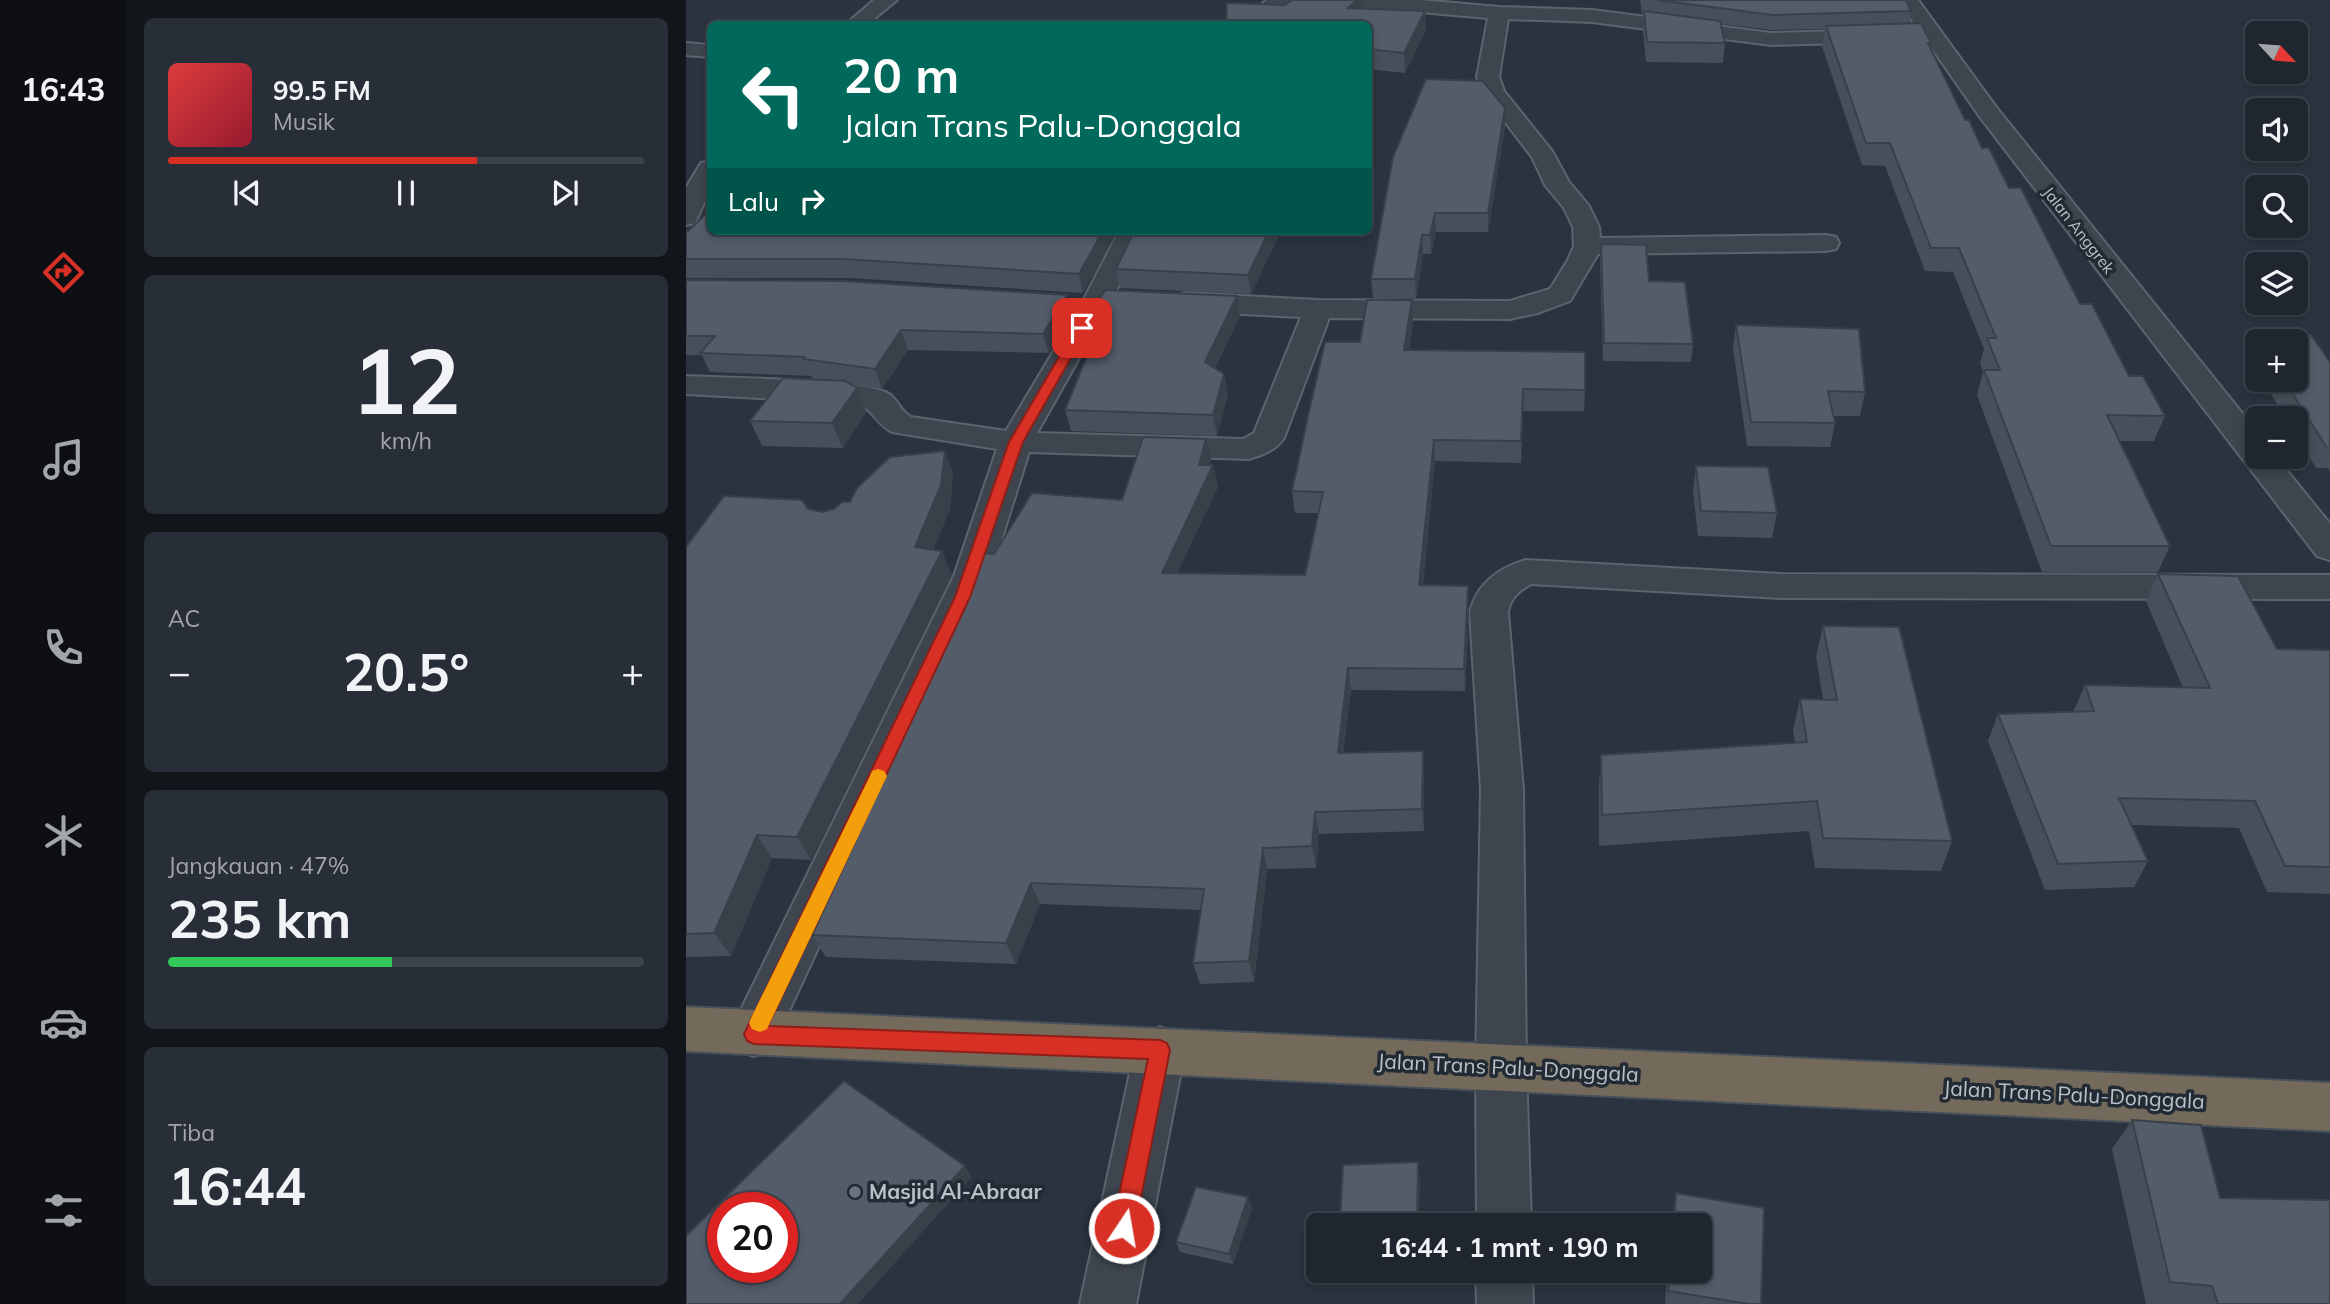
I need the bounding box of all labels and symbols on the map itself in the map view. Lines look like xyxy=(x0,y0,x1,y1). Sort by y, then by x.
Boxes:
north arrow xyxy=(2245,21,2308,84)
street label: Jalan Anggrek xyxy=(2039,183,2120,278)
pin xyxy=(1052,298,1112,358)
street label: Jalan Trans Palu-Donggala xyxy=(1377,1047,1639,1087)
street label: Jalan Trans Palu-Donggala xyxy=(1943,1074,2205,1114)
place label: Masjid Al-Abraar xyxy=(869,1178,1043,1204)
marker: Masjid Al-Abraar xyxy=(847,1184,863,1200)
position arrow xyxy=(1087,1191,1161,1265)
speed limit sign: 20 xyxy=(707,1192,798,1283)

